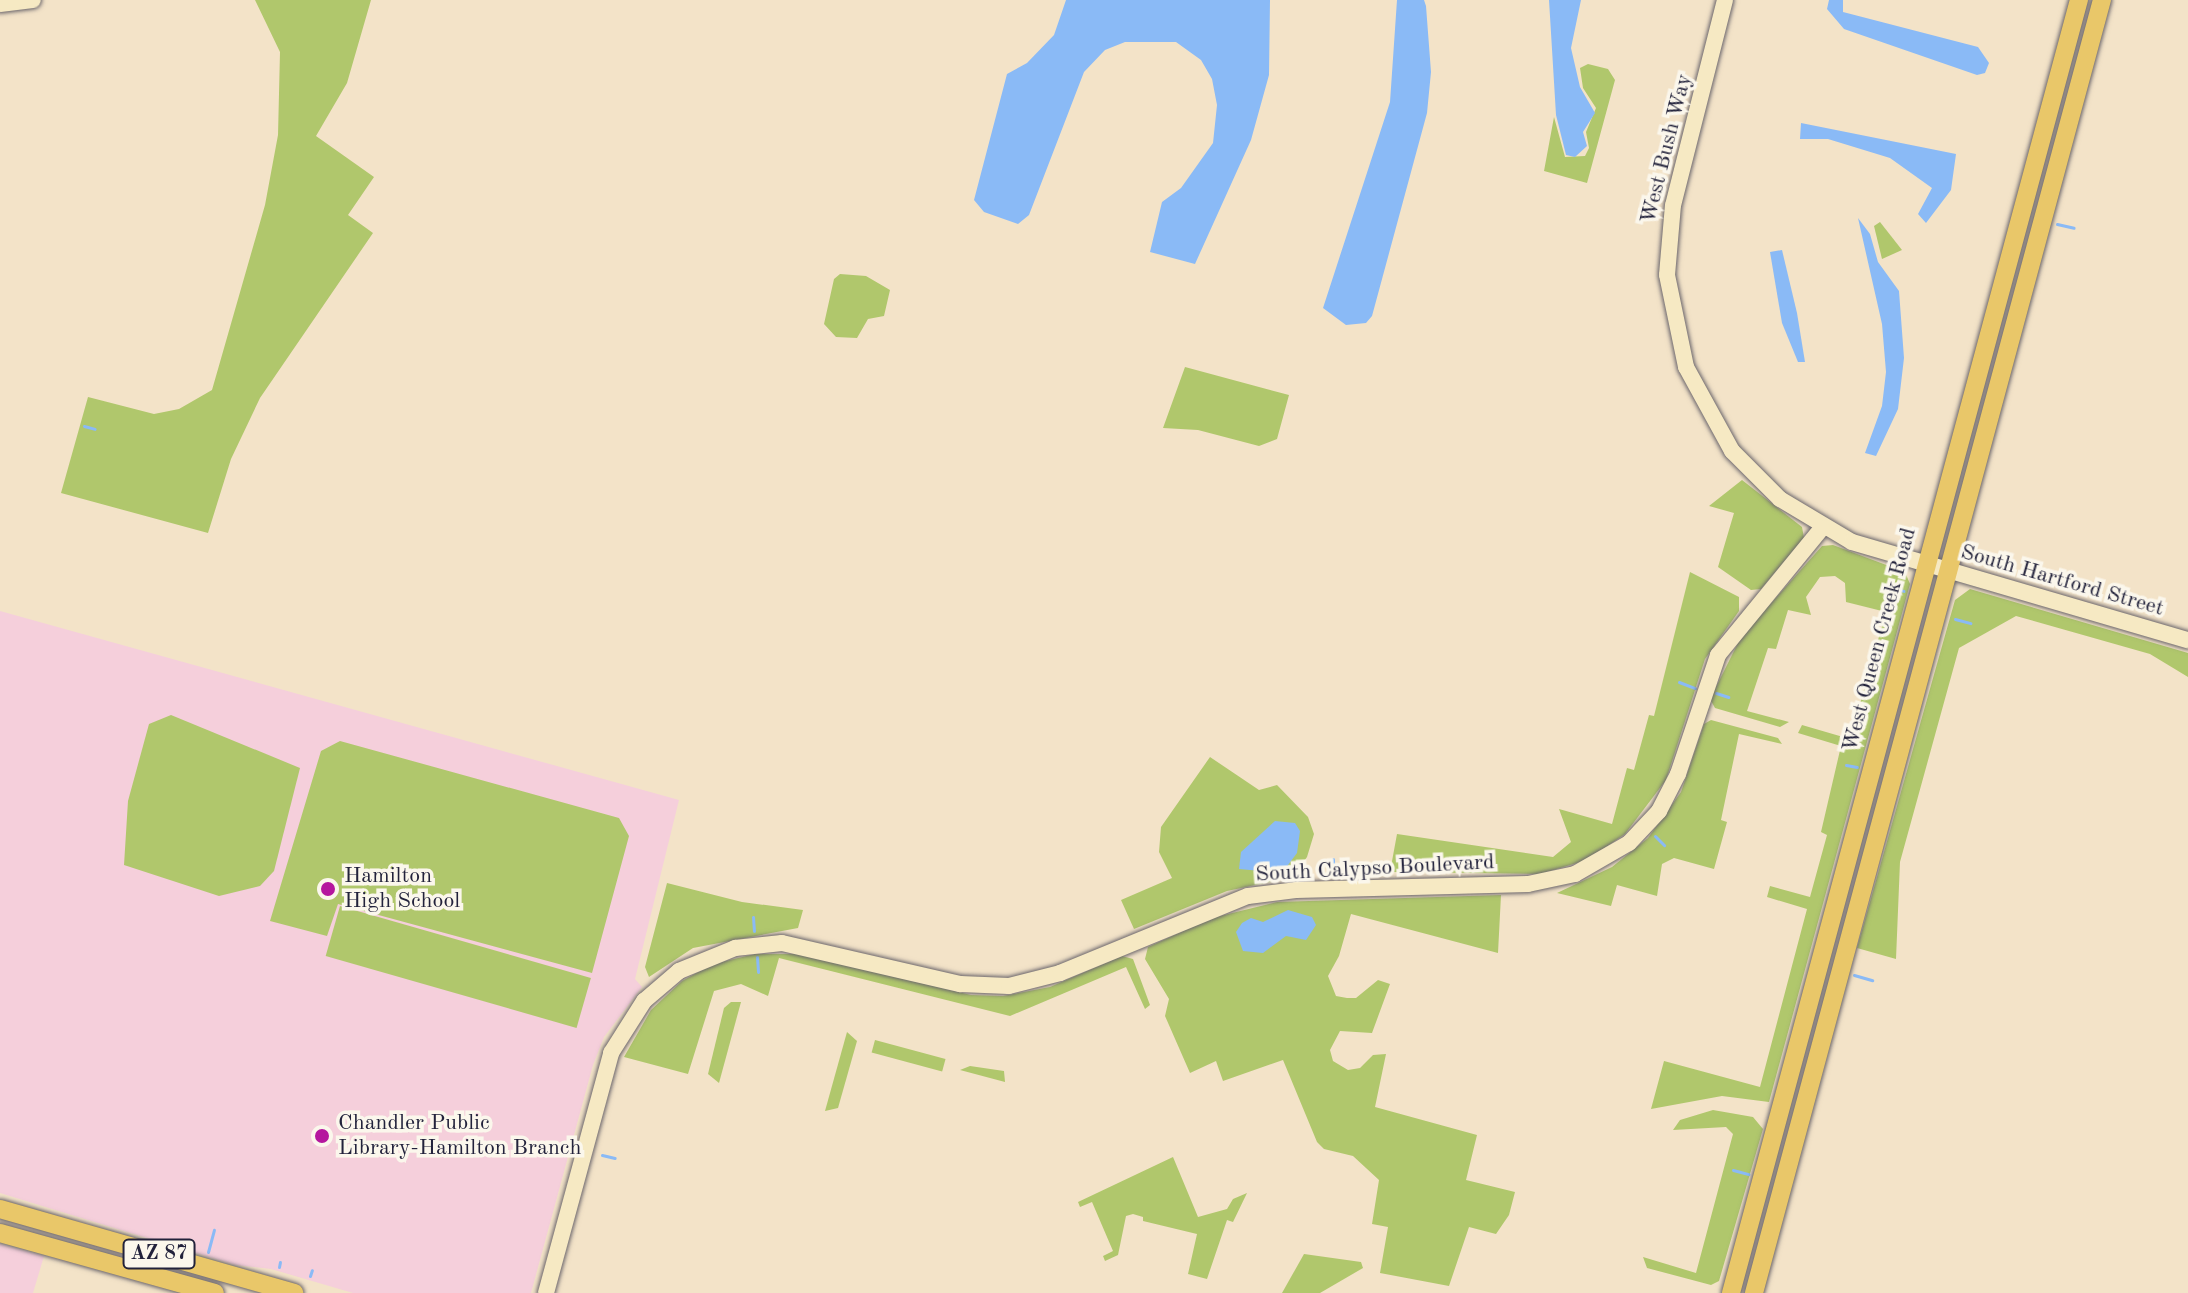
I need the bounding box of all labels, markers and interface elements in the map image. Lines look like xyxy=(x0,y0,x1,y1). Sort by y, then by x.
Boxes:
street label: West Bush Way xyxy=(1636,71,1698,227)
street label: West Queen Creek Road xyxy=(1837,525,1923,755)
street label: South Hartford Street xyxy=(1957,539,2167,623)
street label: South Calypso Boulevard xyxy=(1255,850,1495,888)
place label: Hamilton High School xyxy=(344,863,460,914)
marker: Hamilton High School xyxy=(319,880,337,898)
place label: Chandler Public Library-Hamilton Branch xyxy=(338,1110,581,1162)
marker: Chandler Public Library-Hamilton Branch xyxy=(313,1127,331,1145)
road number: AZ 87 xyxy=(121,1238,197,1270)

